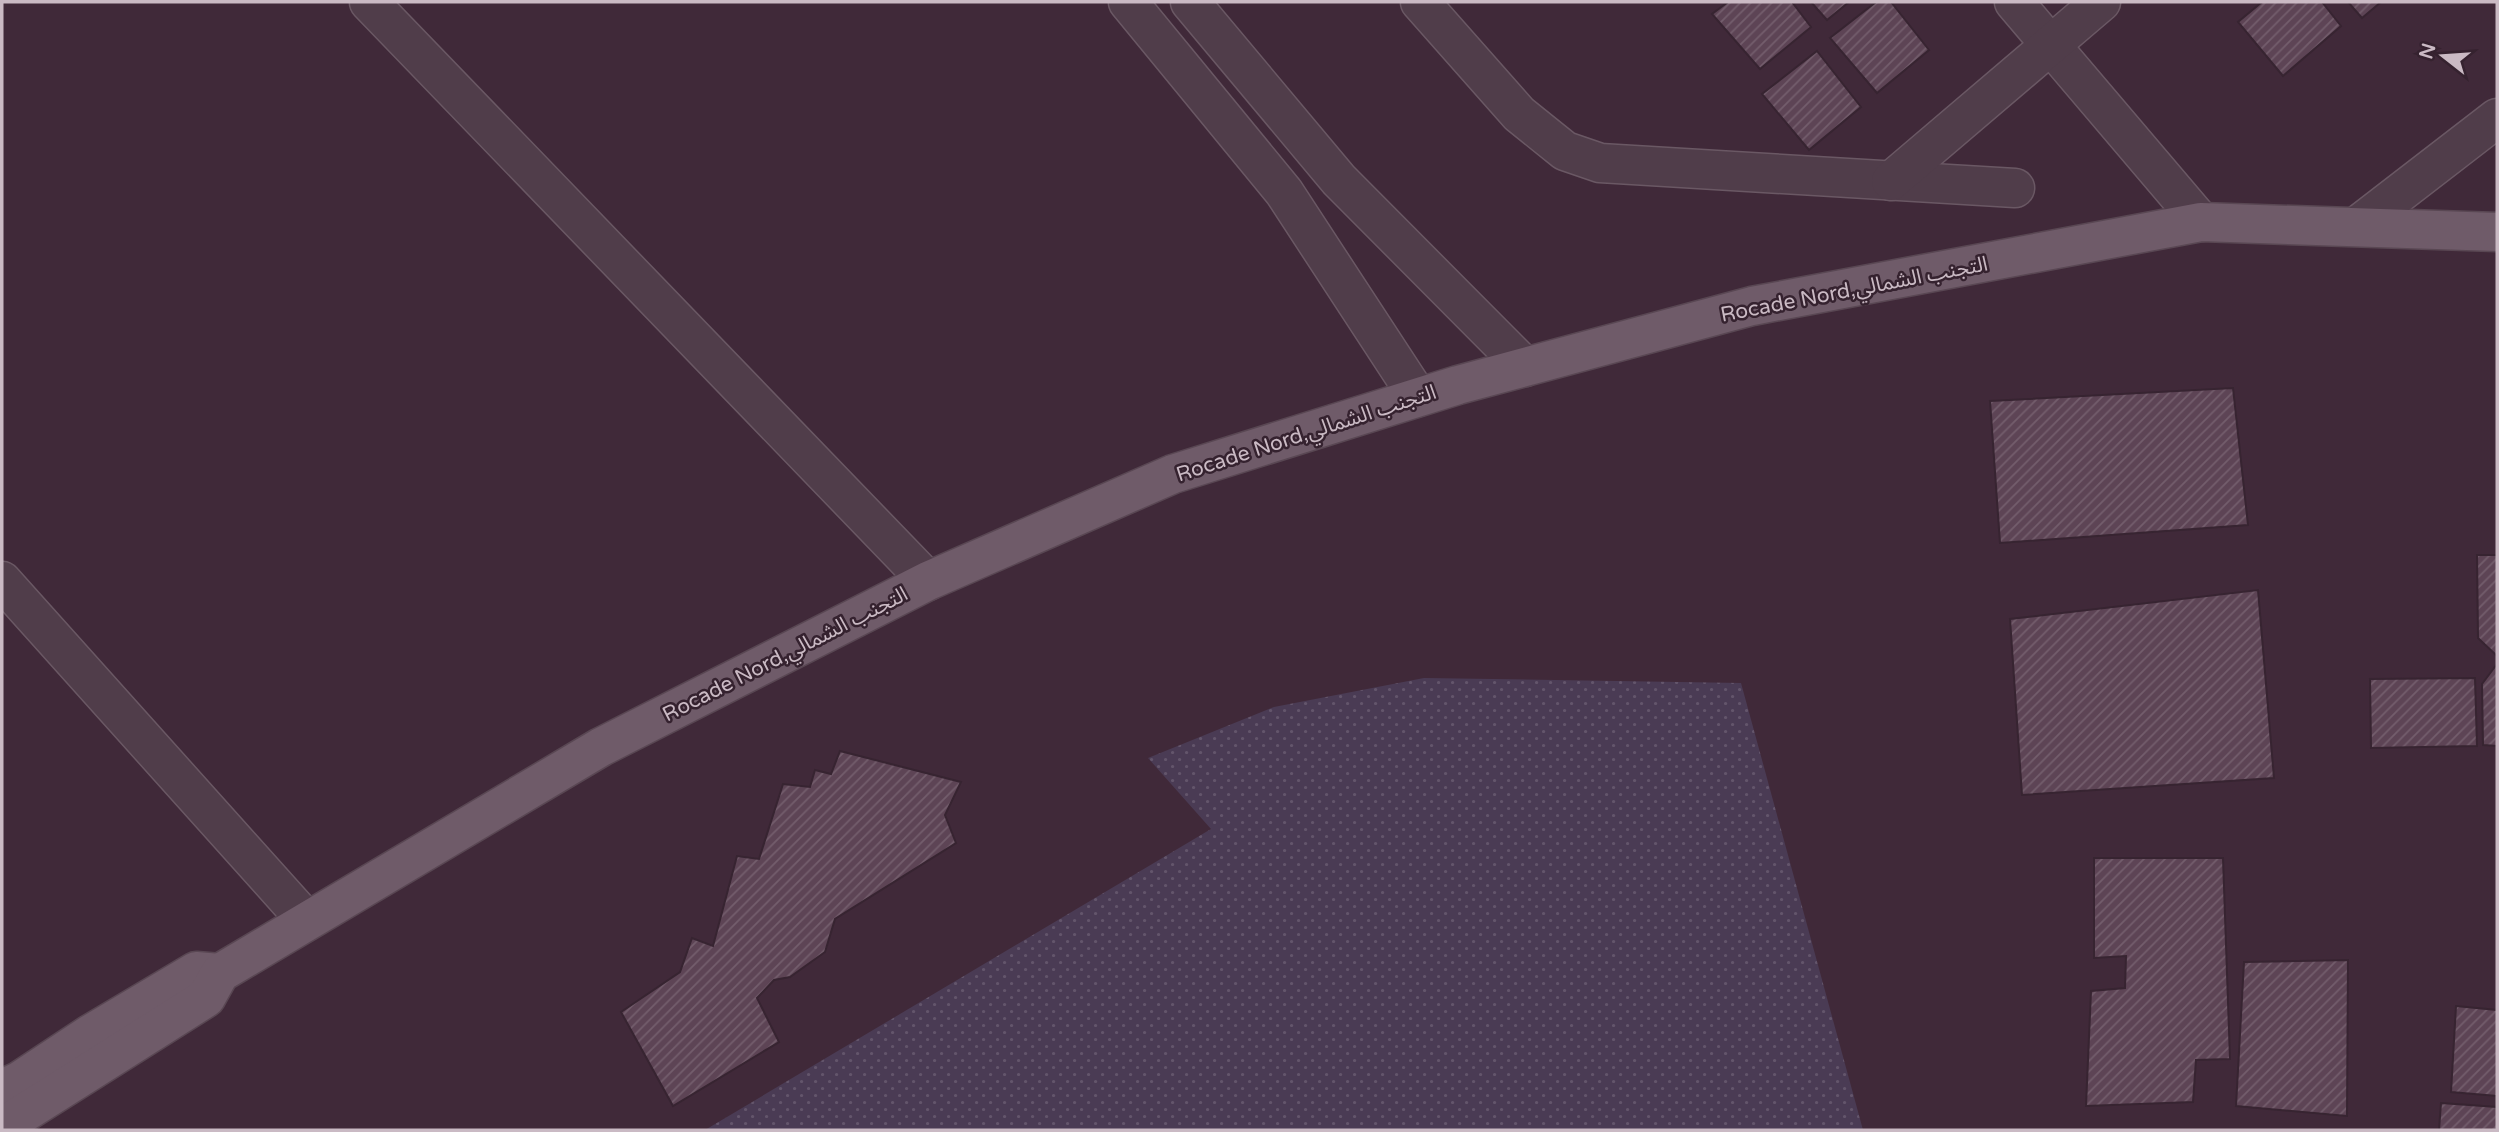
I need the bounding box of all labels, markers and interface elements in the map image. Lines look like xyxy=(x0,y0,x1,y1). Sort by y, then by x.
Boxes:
north arrow xyxy=(2408,21,2478,91)
text: N xyxy=(2415,41,2440,62)
street label: Rocade Nord,التجنب الشمالي xyxy=(1718,251,1990,331)
street label: Rocade Nord,التجنب الشمالي xyxy=(1173,380,1440,490)
street label: Rocade Nord,التجنب الشمالي xyxy=(658,582,913,730)

